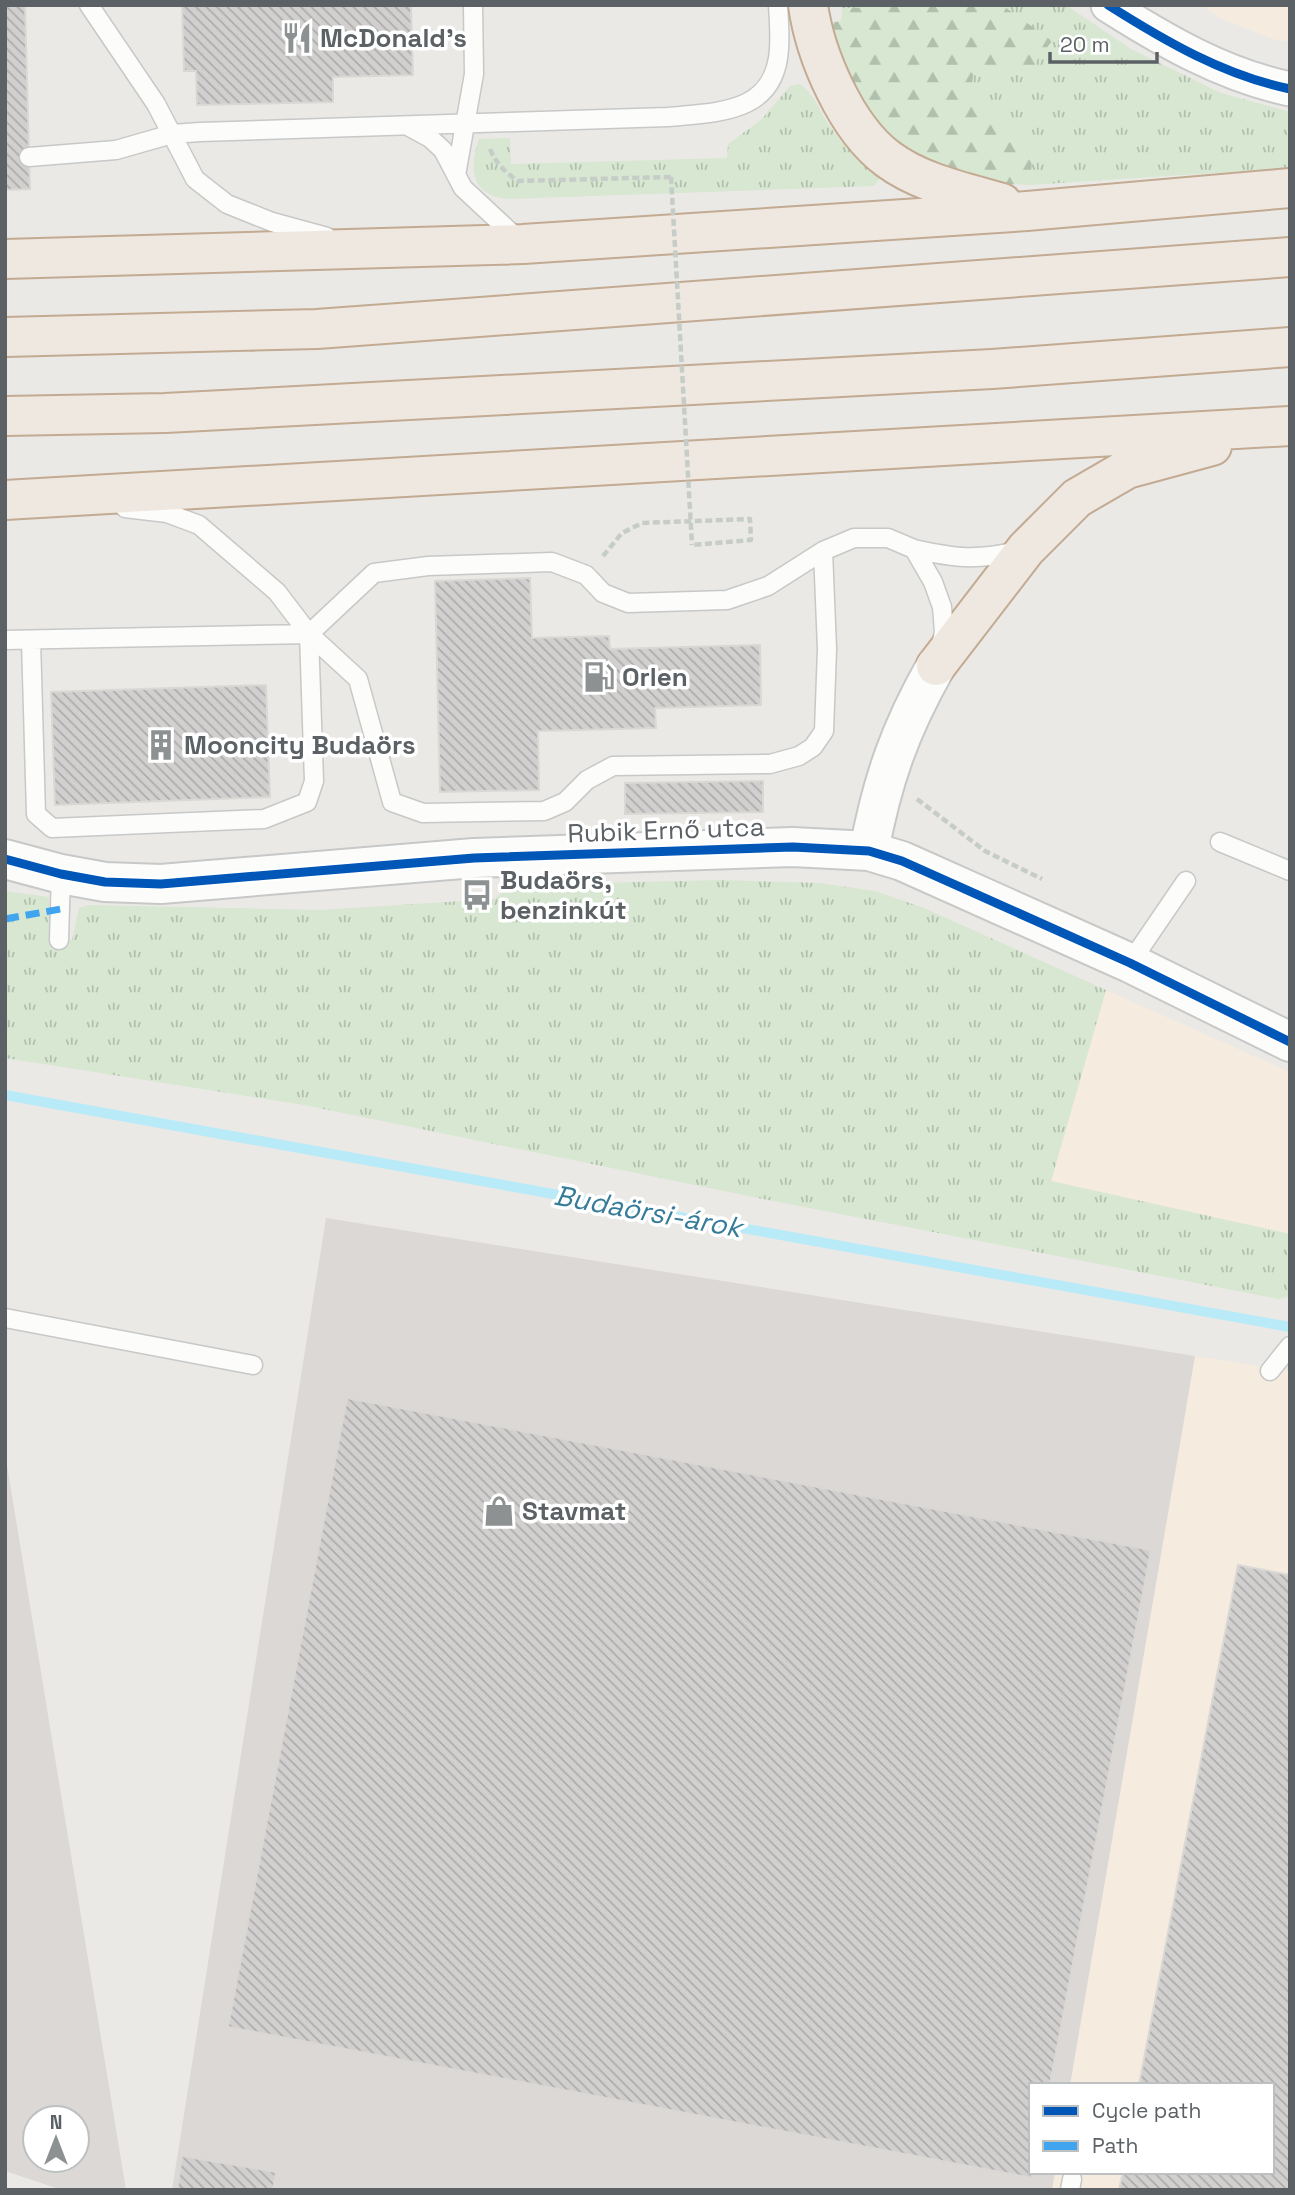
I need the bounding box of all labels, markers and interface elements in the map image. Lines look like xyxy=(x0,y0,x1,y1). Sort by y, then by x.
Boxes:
restaurant icon: McDonald's xyxy=(280,21,314,55)
place label: McDonald's xyxy=(320,21,467,55)
scale bar xyxy=(1050,21,1157,65)
text: 20 m xyxy=(1060,31,1110,58)
fuel station icon: Orlen xyxy=(582,660,616,694)
place label: Orlen xyxy=(622,660,688,694)
building icon: Mooncity Budaörs xyxy=(144,728,178,762)
place label: Mooncity Budaörs xyxy=(184,728,416,762)
street label: Rubik Ernő utca xyxy=(567,810,765,850)
place label: Budaörs, benzinkút xyxy=(500,863,627,927)
bus stop icon: Budaörs, benzinkút xyxy=(460,878,494,912)
water label: Budaörsi-árok xyxy=(551,1177,748,1246)
shop icon: Stavmat xyxy=(482,1494,516,1528)
place label: Stavmat xyxy=(522,1494,626,1528)
legend xyxy=(1029,2083,1274,2174)
text: Cycle path xyxy=(1092,2097,1201,2124)
north arrow xyxy=(21,2104,91,2174)
text: N xyxy=(50,2110,62,2135)
text: Path xyxy=(1092,2132,1138,2159)

